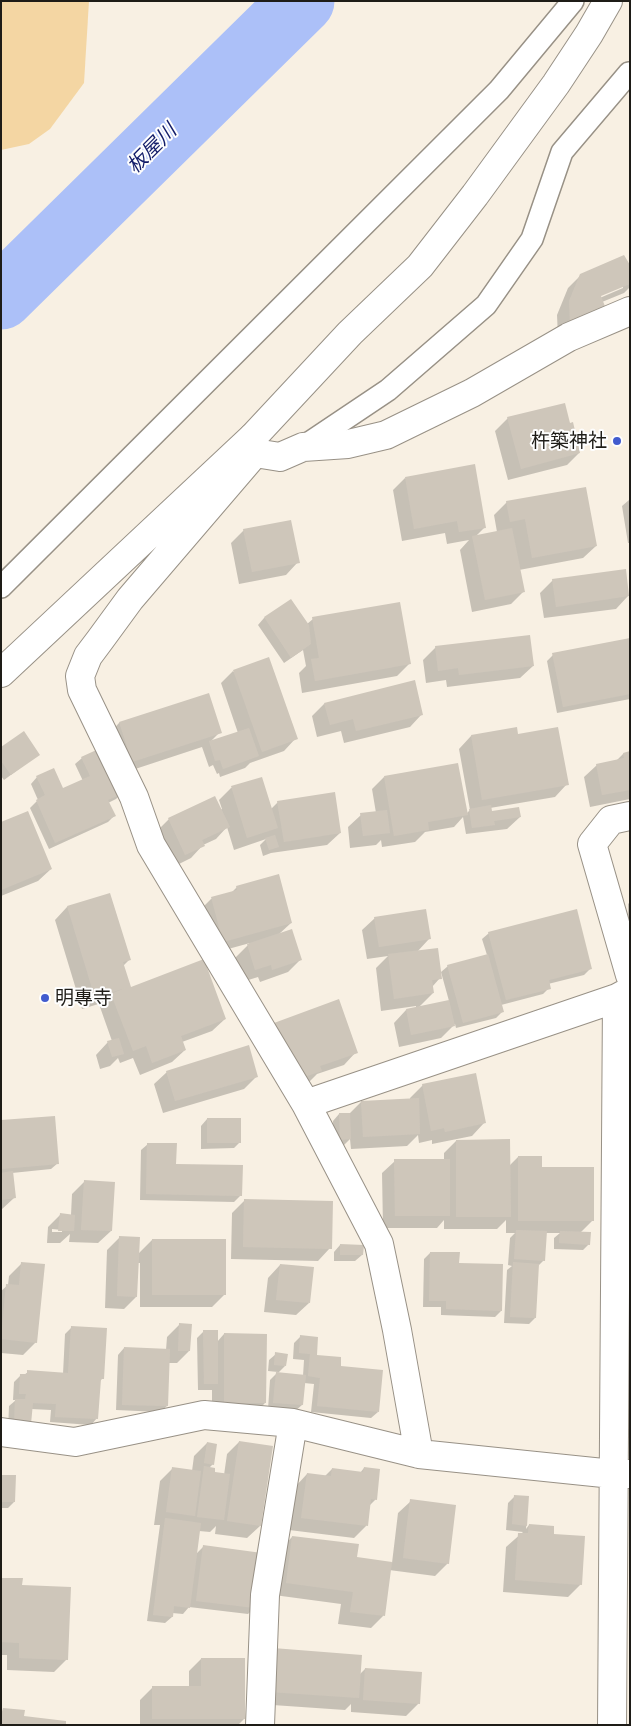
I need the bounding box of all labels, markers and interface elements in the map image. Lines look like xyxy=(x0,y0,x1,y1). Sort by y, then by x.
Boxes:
water label: 板屋川 xyxy=(122,119,182,179)
place label: 杵築神社 xyxy=(531,430,607,452)
marker: 杵築神社 xyxy=(611,435,623,447)
place label: 明專寺 xyxy=(55,987,112,1009)
marker: 明專寺 xyxy=(39,992,51,1004)

